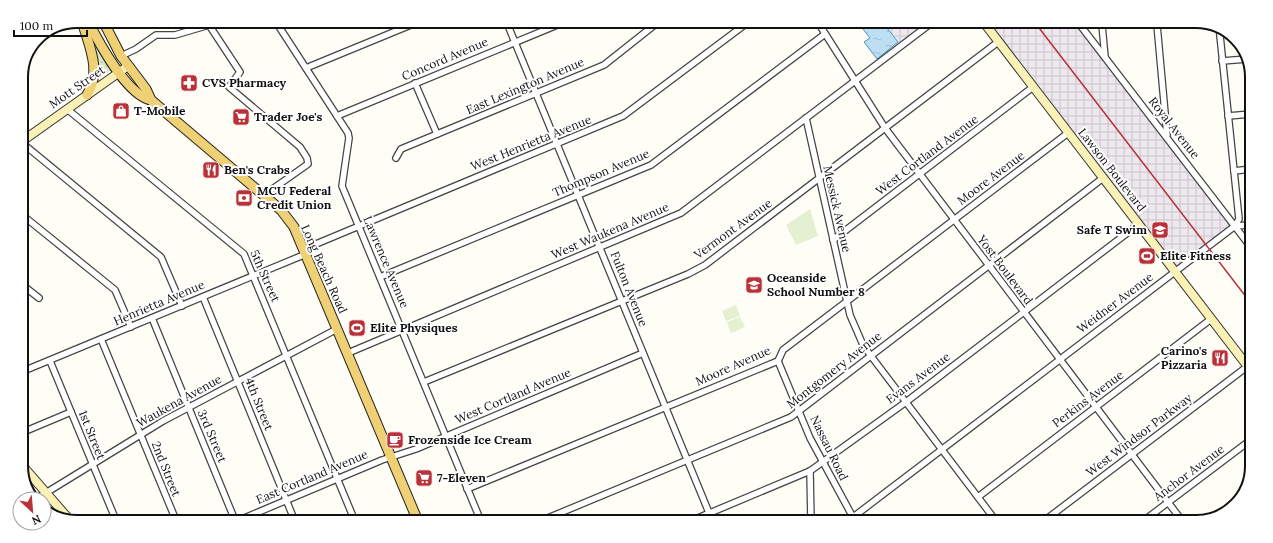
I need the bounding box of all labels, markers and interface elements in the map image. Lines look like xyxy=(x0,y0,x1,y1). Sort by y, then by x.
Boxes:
scale bar xyxy=(14,12,87,38)
text: 100 m xyxy=(20,18,53,33)
street label: Concord Avenue xyxy=(399,33,491,83)
street label: East Lexington Avenue xyxy=(463,54,587,117)
street label: Mott Street xyxy=(46,62,108,111)
pharmacy icon: CVS Pharmacy xyxy=(179,73,199,93)
place label: CVS Pharmacy xyxy=(202,75,287,90)
street label: Royal Avenue xyxy=(1146,94,1203,162)
shop icon: T-Mobile xyxy=(111,101,131,121)
place label: T-Mobile xyxy=(134,103,186,118)
supermarket icon: Trader Joe's xyxy=(231,107,251,127)
place label: Trader Joe's xyxy=(254,109,322,124)
street label: West Henrietta Avenue xyxy=(468,111,594,174)
street label: West Cortland Avenue xyxy=(872,111,981,198)
street label: Lawson Boulevard xyxy=(1075,125,1150,214)
street label: Thompson Avenue xyxy=(550,145,652,200)
street label: Moore Avenue xyxy=(954,147,1028,208)
restaurant icon: Ben's Crabs xyxy=(201,160,221,180)
place label: Ben's Crabs xyxy=(224,162,290,177)
street label: Messick Avenue xyxy=(820,164,855,254)
place label: MCU Federal Credit Union xyxy=(257,183,332,212)
bank icon: MCU Federal Credit Union xyxy=(234,188,254,208)
street label: Vermont Avenue xyxy=(690,195,775,262)
street label: West Waukena Avenue xyxy=(549,199,671,262)
street label: Lawrence Avenue xyxy=(360,214,413,310)
school or university icon: Safe T Swim xyxy=(1150,220,1170,240)
street label: Long Beach Road xyxy=(298,222,351,316)
place label: Safe T Swim xyxy=(1077,222,1147,237)
street label: Yost Boulevard xyxy=(974,231,1036,307)
sports icon: Elite Fitness xyxy=(1137,246,1157,266)
street label: 5th Street xyxy=(247,247,284,305)
place label: Elite Fitness xyxy=(1160,248,1231,263)
street label: Fulton Avenue xyxy=(608,249,652,329)
street label: Weidner Avenue xyxy=(1074,269,1156,336)
place label: Oceanside School Number 8 xyxy=(767,270,865,299)
school or university icon: Oceanside School Number 8 xyxy=(744,275,764,295)
street label: Henrietta Avenue xyxy=(111,276,207,328)
sports icon: Elite Physiques xyxy=(347,318,367,338)
place label: Elite Physiques xyxy=(370,320,458,335)
street label: Montgomery Avenue xyxy=(783,328,884,411)
street label: Moore Avenue xyxy=(693,342,773,389)
place label: Carino's Pizzaria xyxy=(1161,343,1208,372)
street label: Evans Avenue xyxy=(883,348,953,407)
restaurant icon: Carino's Pizzaria xyxy=(1210,348,1230,368)
street label: West Cortland Avenue xyxy=(453,364,573,427)
street label: Perkins Avenue xyxy=(1049,367,1127,430)
street label: Waukena Avenue xyxy=(134,371,224,430)
street label: 4th Street xyxy=(242,375,277,433)
street label: West Windsor Parkway xyxy=(1083,389,1195,479)
street label: 3rd Street xyxy=(195,407,230,465)
street label: 1st Street xyxy=(76,408,109,462)
street label: Nassau Road xyxy=(807,413,852,483)
cafe icon: Frozenside Ice Cream xyxy=(385,430,405,450)
place label: Frozenside Ice Cream xyxy=(408,432,532,447)
street label: 2nd Street xyxy=(149,439,184,499)
street label: Anchor Avenue xyxy=(1150,441,1227,505)
street label: East Cortland Avenue xyxy=(254,446,370,507)
supermarket icon: 7-Eleven xyxy=(414,468,434,488)
place label: 7-Eleven xyxy=(437,470,486,485)
north arrow xyxy=(12,491,52,531)
text: N xyxy=(29,512,43,528)

